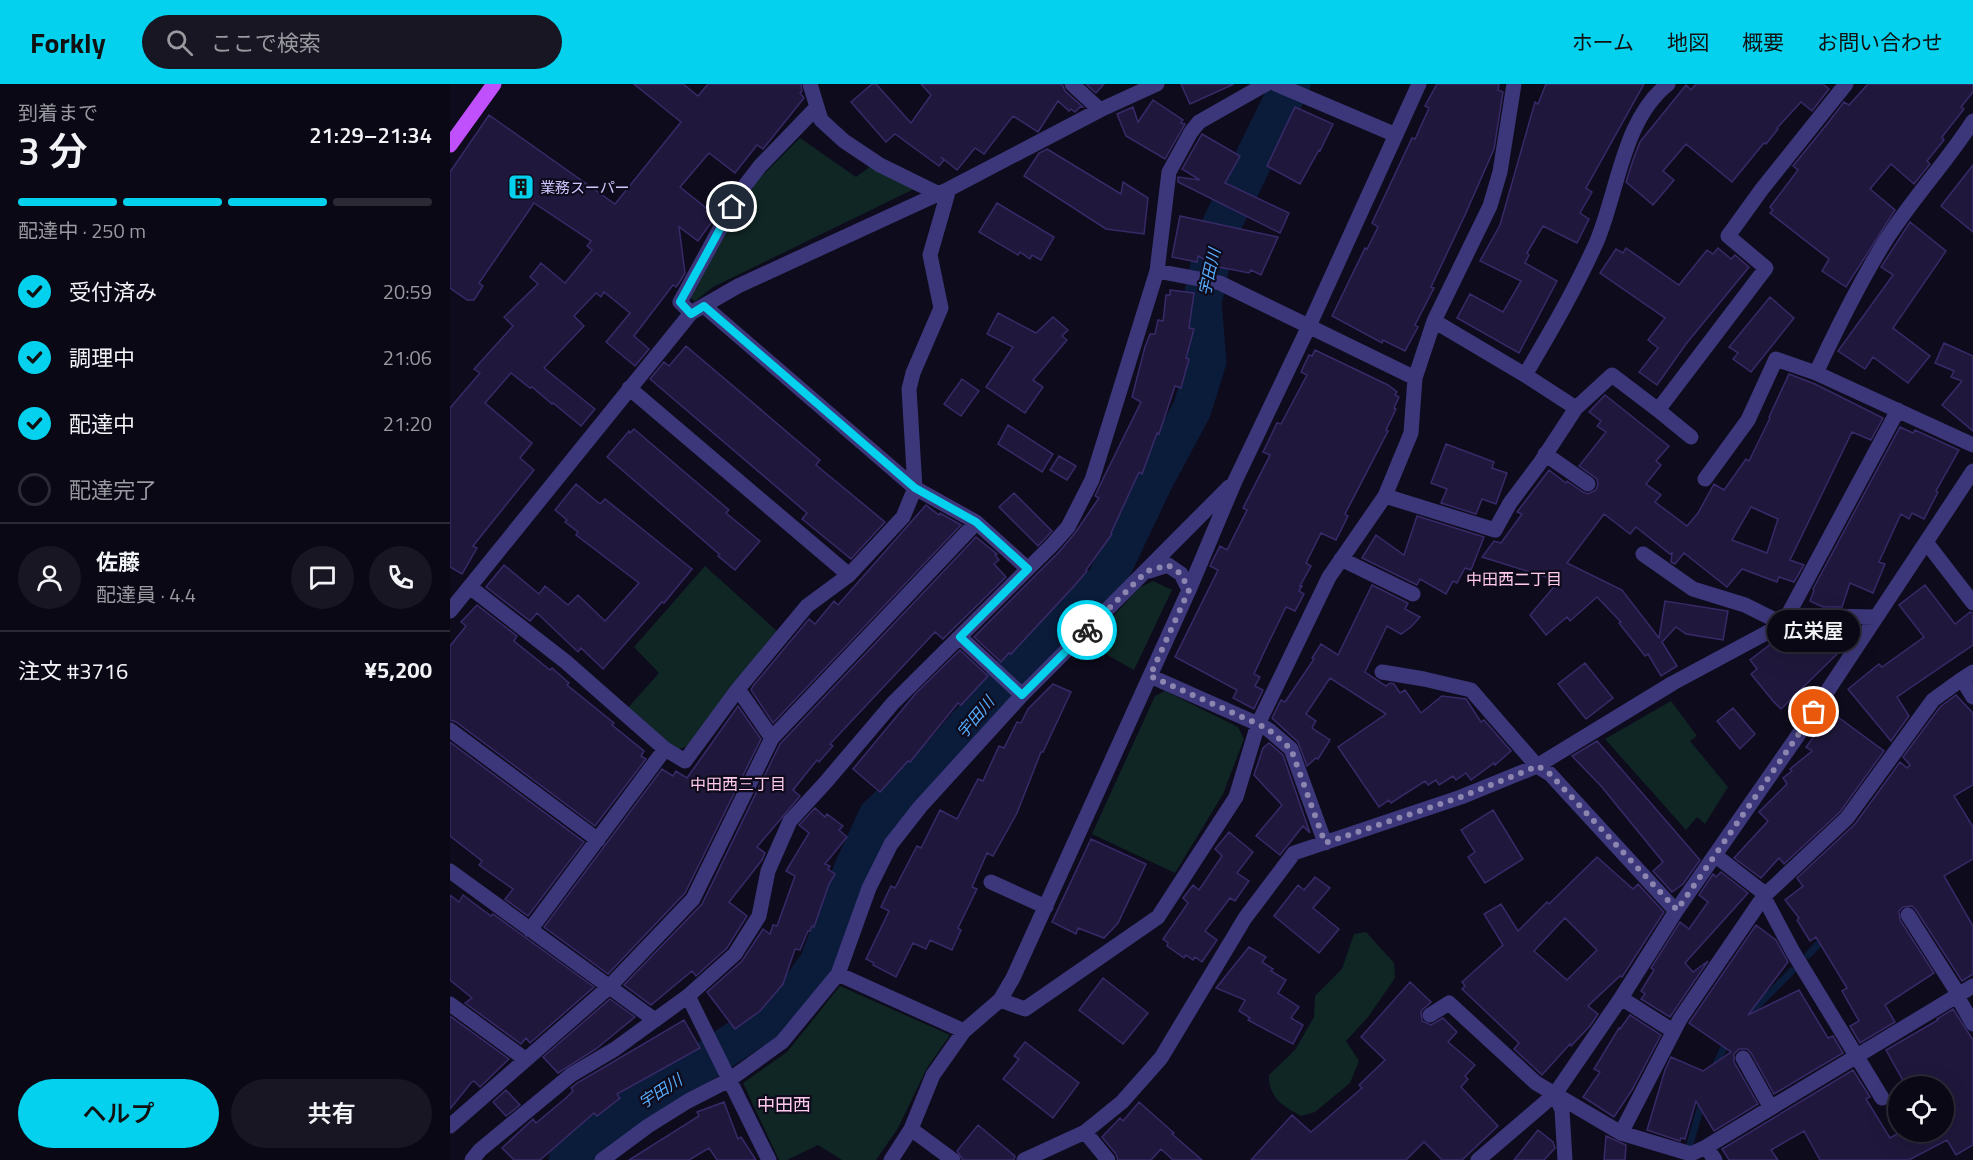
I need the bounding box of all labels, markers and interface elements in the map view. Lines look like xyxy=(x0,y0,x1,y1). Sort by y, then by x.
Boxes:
search box xyxy=(142,15,562,69)
text: Forkly xyxy=(30,21,106,64)
icon: search xyxy=(163,26,196,59)
text: ここで検索 xyxy=(211,26,321,60)
text: ホーム xyxy=(1572,26,1634,58)
text: 地図 xyxy=(1667,26,1709,58)
text: 概要 xyxy=(1742,26,1784,58)
text: お問い合わせ xyxy=(1817,26,1943,58)
text: 到着まで xyxy=(18,97,98,128)
text: 21:29–21:34 xyxy=(309,118,432,152)
text: 3 分 xyxy=(18,121,87,180)
building icon: 業務スーパー xyxy=(506,172,536,202)
place label: 業務スーパー xyxy=(540,176,630,199)
pin xyxy=(706,181,757,232)
icon: home xyxy=(715,190,748,223)
text: 配達中 · 250 m xyxy=(18,215,146,246)
water label: 宇田川 xyxy=(1192,244,1227,298)
icon: check xyxy=(18,275,51,308)
text: 受付済み xyxy=(69,275,157,309)
text: 20:59 xyxy=(383,276,432,307)
icon: check xyxy=(18,341,51,374)
text: 調理中 xyxy=(69,341,135,375)
text: 21:06 xyxy=(383,342,432,373)
icon: check xyxy=(18,407,51,440)
text: 配達中 xyxy=(69,407,135,441)
text: 21:20 xyxy=(383,408,432,439)
text: 配達完了 xyxy=(69,473,157,507)
text: 佐藤 xyxy=(96,545,140,579)
button: person xyxy=(18,546,81,609)
button: chat xyxy=(291,546,354,609)
button: phone xyxy=(369,546,432,609)
district label: 中田西二丁目 xyxy=(1466,567,1562,591)
text: 配達員 · 4.4 xyxy=(96,579,196,610)
courier xyxy=(1057,600,1117,660)
callout: 広栄屋 xyxy=(1768,610,1860,652)
icon: bike xyxy=(1071,614,1104,647)
text: 広栄屋 xyxy=(1784,615,1844,646)
text: ¥5,200 xyxy=(365,653,432,687)
text: 注文 #3716 xyxy=(18,654,128,688)
pin xyxy=(1788,686,1839,737)
water label: 宇田川 xyxy=(950,689,1001,743)
icon: bag xyxy=(1797,695,1830,728)
district label: 中田西三丁目 xyxy=(690,772,786,796)
water label: 宇田川 xyxy=(633,1067,688,1114)
map controls xyxy=(1888,1076,1954,1142)
button: locate xyxy=(1888,1076,1954,1142)
button: ヘルプ xyxy=(18,1079,219,1148)
button: 共有 xyxy=(231,1079,432,1148)
district label: 中田西 xyxy=(757,1091,811,1118)

